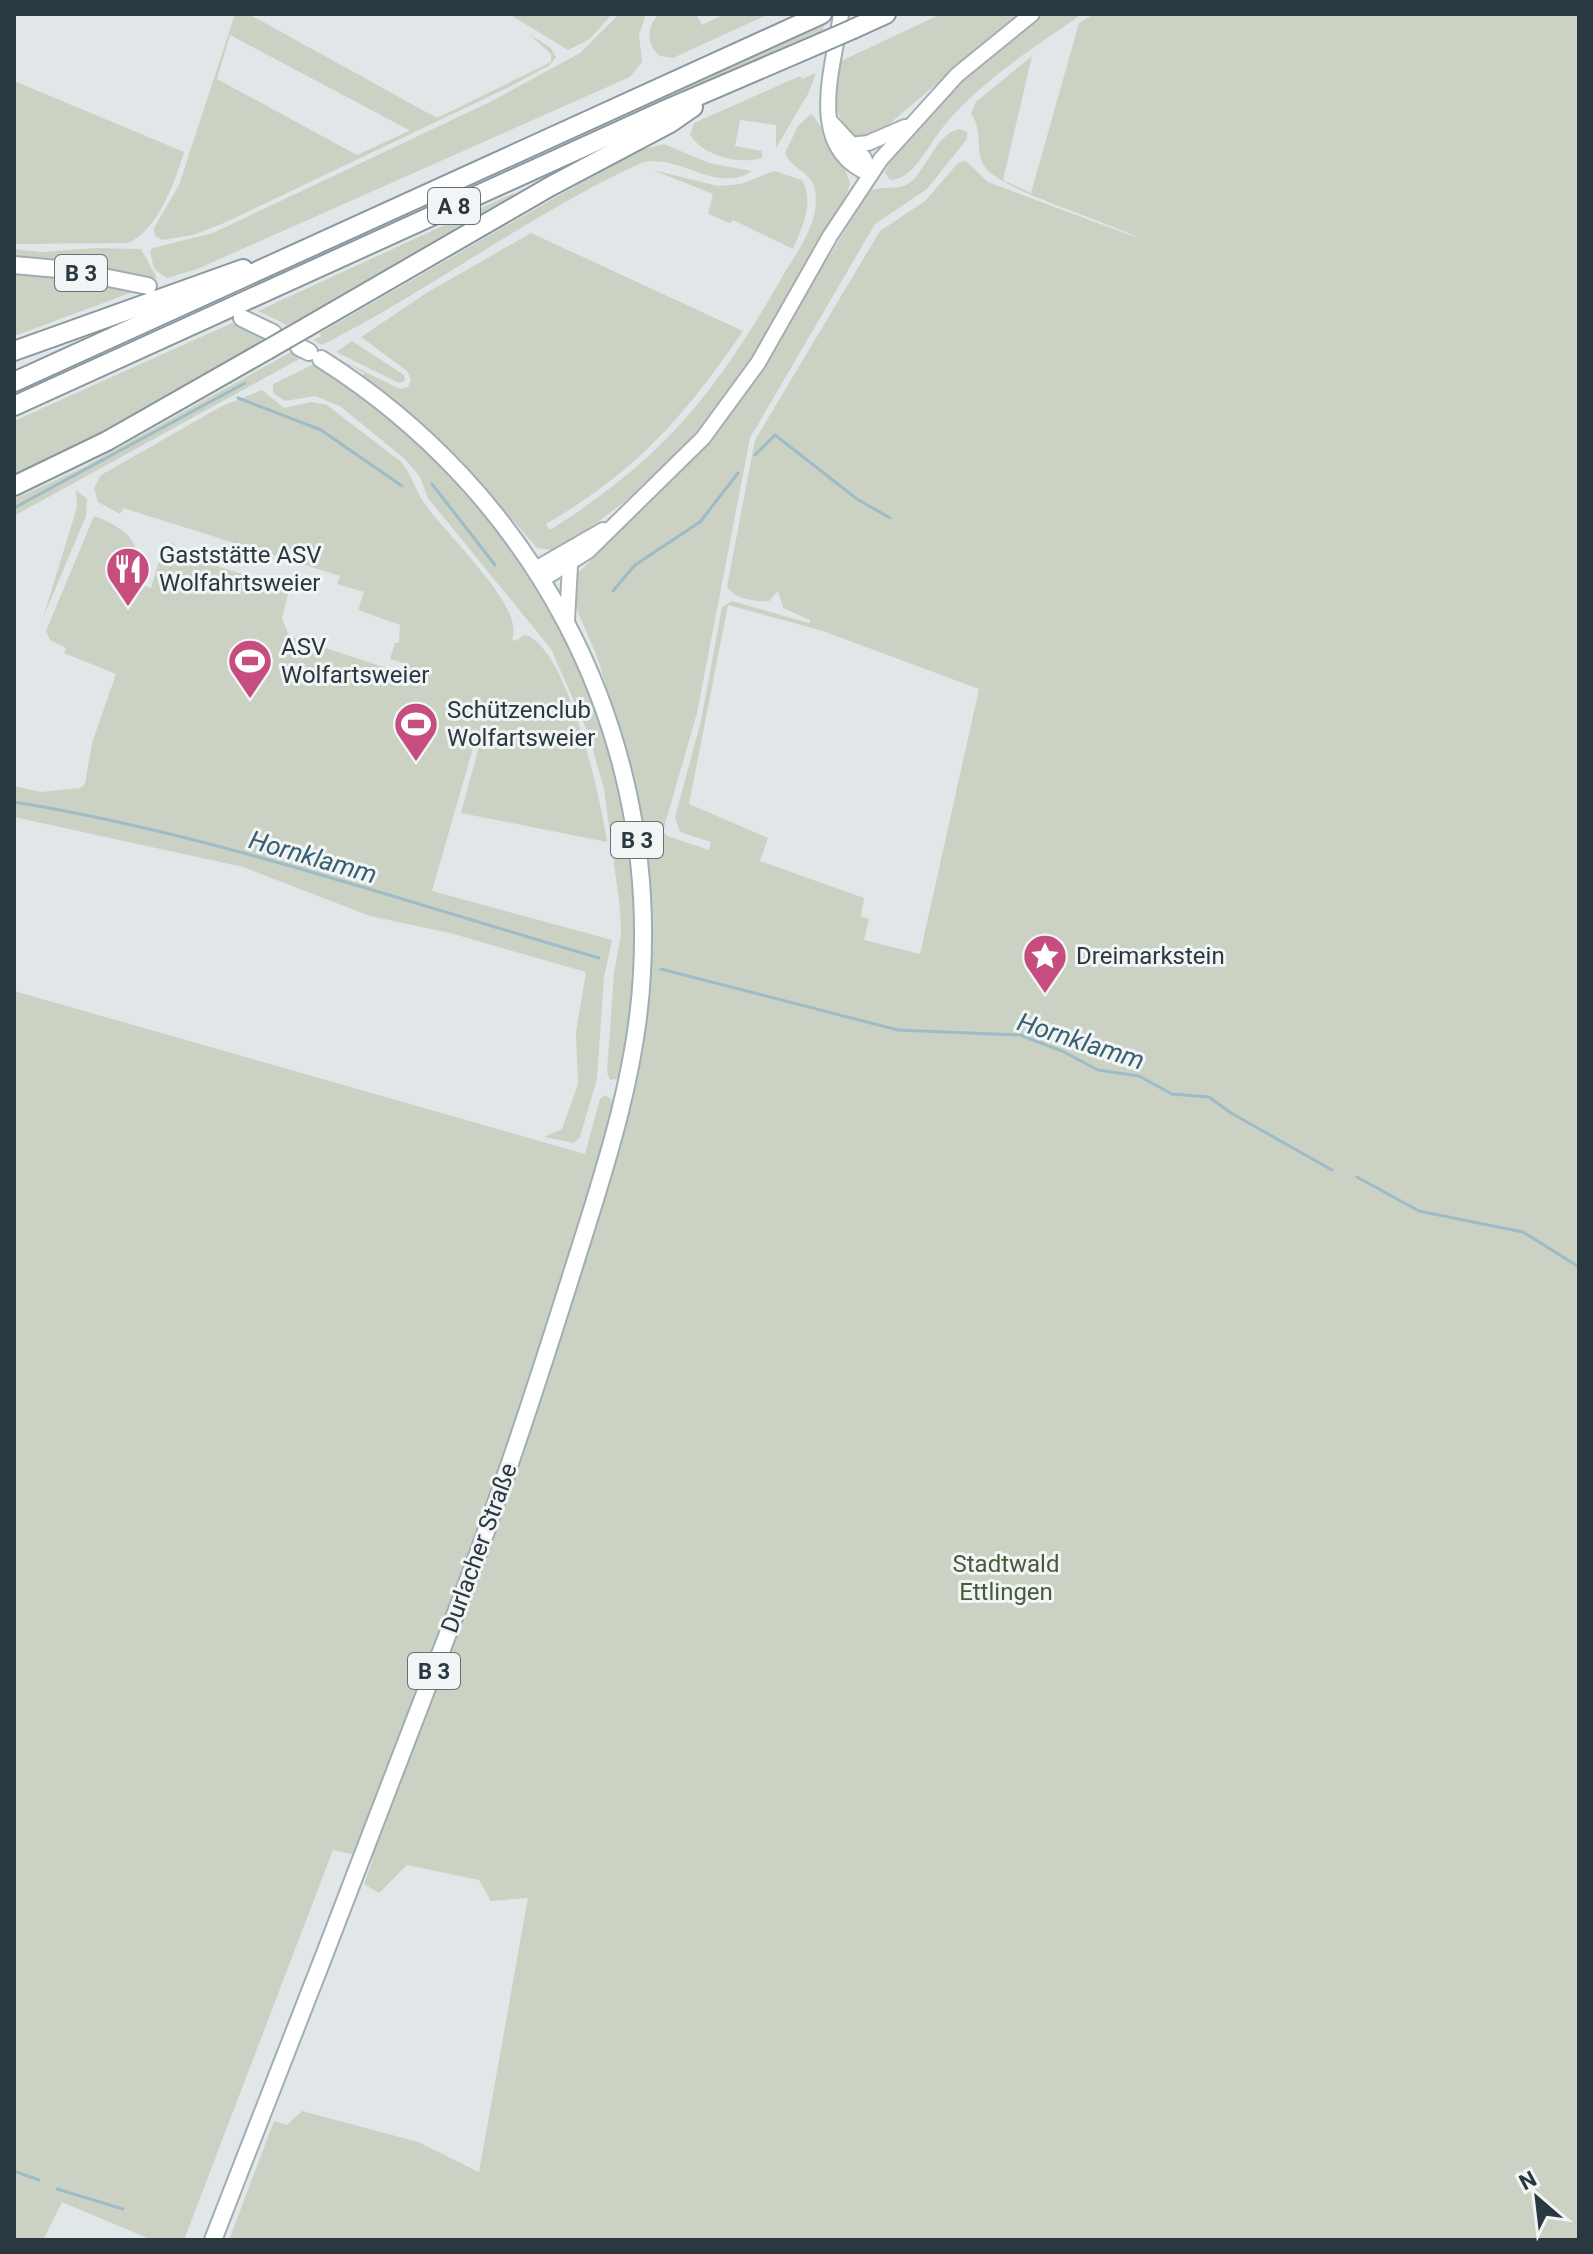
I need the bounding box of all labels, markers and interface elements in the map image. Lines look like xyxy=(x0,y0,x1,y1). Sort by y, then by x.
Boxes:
road number: A 8 xyxy=(428,188,480,224)
road number: B 3 xyxy=(55,255,107,291)
place label: Gaststätte ASV Wolfahrtsweier xyxy=(159,541,322,597)
restaurant icon: Gaststätte ASV Wolfahrtsweier xyxy=(104,545,152,608)
place label: ASV Wolfartsweier xyxy=(281,633,429,689)
sports icon: ASV Wolfartsweier xyxy=(226,637,274,700)
place label: Schützenclub Wolfartsweier xyxy=(447,696,595,752)
sports icon: Schützenclub Wolfartsweier xyxy=(392,700,440,763)
road number: B 3 xyxy=(611,822,663,858)
water label: Hornklamm xyxy=(246,824,380,890)
place icon: Dreimarkstein xyxy=(1021,932,1069,995)
place label: Dreimarkstein xyxy=(1076,942,1225,970)
water label: Hornklamm xyxy=(1014,1006,1148,1076)
street label: Durlacher Straße xyxy=(435,1459,523,1637)
park label: Stadtwald Ettlingen xyxy=(952,1550,1060,1606)
road number: B 3 xyxy=(408,1653,460,1689)
north arrow xyxy=(1497,2158,1577,2238)
text: N xyxy=(1515,2166,1541,2195)

